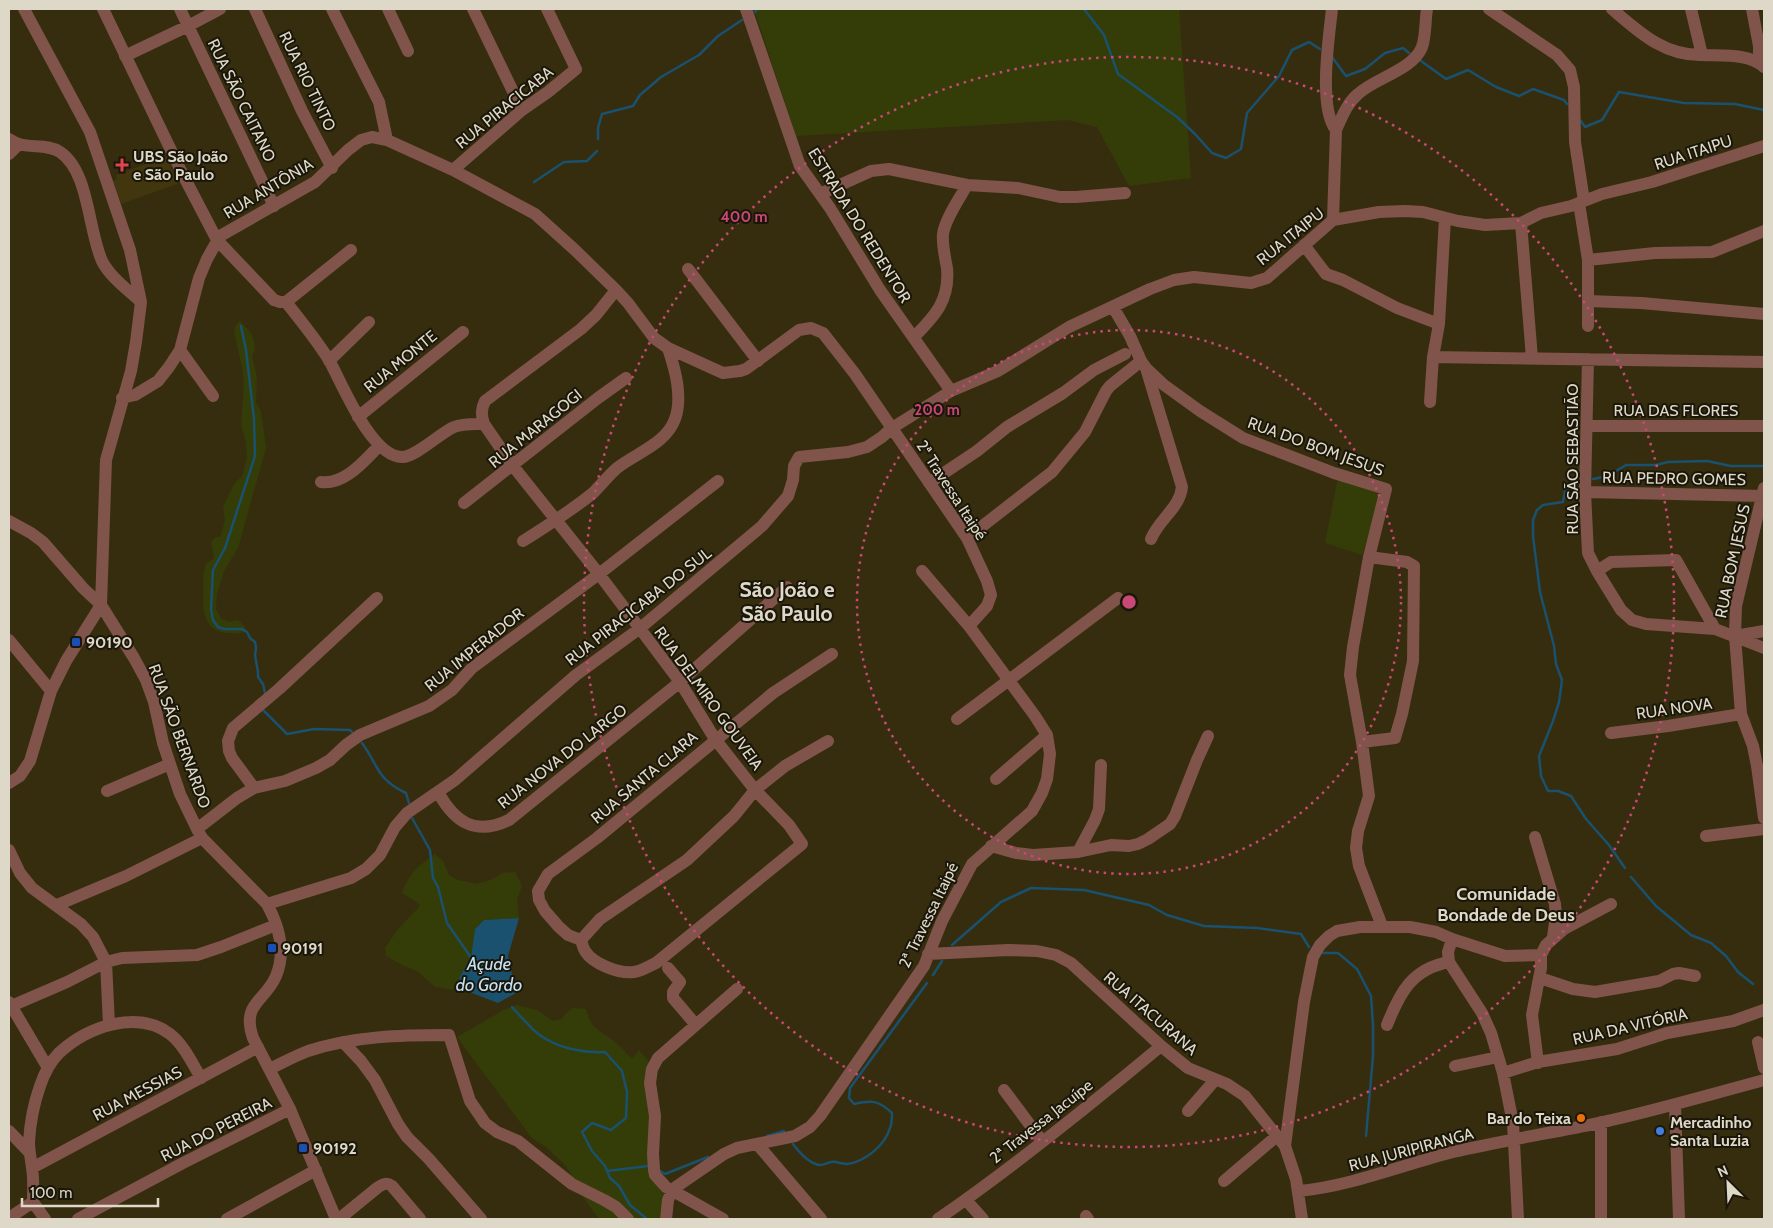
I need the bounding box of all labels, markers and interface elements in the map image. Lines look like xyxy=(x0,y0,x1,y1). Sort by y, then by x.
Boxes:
street label: RUA RIO TINTO xyxy=(275,28,340,134)
street label: RUA SÃO CAITANO xyxy=(204,36,280,165)
street label: RUA PIRACICABA xyxy=(452,62,557,153)
street label: RUA ITAIPU xyxy=(1652,131,1735,174)
street label: ESTRADA DO REDENTOR xyxy=(804,144,915,307)
place label: UBS São João e São Paulo xyxy=(133,147,228,184)
street label: RUA ANTÔNIA xyxy=(220,154,317,223)
marker: UBS São João e São Paulo xyxy=(115,158,129,172)
street label: RUA ITAIPU xyxy=(1253,204,1328,269)
text: 400 m xyxy=(721,208,767,226)
street label: RUA MONTE xyxy=(360,326,441,397)
street label: RUA SÃO SEBASTIÃO xyxy=(1563,384,1582,534)
street label: RUA MARAGOGI xyxy=(485,385,586,472)
text: 200 m xyxy=(914,401,960,419)
street label: RUA DAS FLORES xyxy=(1614,401,1738,420)
street label: RUA DO BOM JESUS xyxy=(1245,413,1387,480)
street label: 2ª Travessa Itaipé xyxy=(912,437,991,544)
street label: RUA PEDRO GOMES xyxy=(1602,468,1746,489)
street label: RUA BOM JESUS xyxy=(1711,502,1754,620)
street label: RUA PIRACICABA DO SUL xyxy=(561,543,715,669)
district label: São João e São Paulo xyxy=(740,577,835,626)
centre of rings xyxy=(1120,593,1138,611)
street label: RUA IMPERADOR xyxy=(421,603,528,695)
street label: RUA DELMIRO GOUVEIA xyxy=(650,623,767,774)
place label: 90190 xyxy=(86,633,132,652)
marker: 90190 xyxy=(70,636,82,648)
street label: RUA SÃO BERNARDO xyxy=(145,661,214,811)
street label: RUA NOVA xyxy=(1635,694,1713,723)
street label: RUA NOVA DO LARGO xyxy=(494,700,631,813)
street label: RUA SANTA CLARA xyxy=(587,727,702,827)
street label: 2ª Travessa Itaipé xyxy=(895,859,962,971)
district label: Comunidade Bondade de Deus xyxy=(1437,883,1575,926)
place label: 90191 xyxy=(282,939,323,958)
marker: 90191 xyxy=(266,942,278,954)
water label: Açude do Gordo xyxy=(456,953,522,996)
street label: RUA ITACURANA xyxy=(1100,968,1202,1059)
street label: RUA DA VITÓRIA xyxy=(1571,1004,1689,1049)
street label: RUA MESSIAS xyxy=(89,1062,185,1125)
street label: 2ª Travessa Jacuípe xyxy=(986,1075,1096,1167)
street label: RUA DO PEREIRA xyxy=(158,1093,275,1166)
place label: Bar do Teixa xyxy=(1487,1109,1571,1128)
marker: Bar do Teixa xyxy=(1575,1112,1587,1124)
place label: Mercadinho Santa Luzia xyxy=(1670,1113,1752,1150)
street label: RUA JURIPIRANGA xyxy=(1347,1124,1476,1175)
marker: Mercadinho Santa Luzia xyxy=(1654,1125,1666,1137)
place label: 90192 xyxy=(313,1139,357,1158)
marker: 90192 xyxy=(297,1142,309,1154)
north arrow xyxy=(1703,1158,1753,1208)
text: N xyxy=(1715,1161,1731,1181)
scale bar xyxy=(22,1176,159,1208)
text: 100 m xyxy=(30,1184,72,1202)

